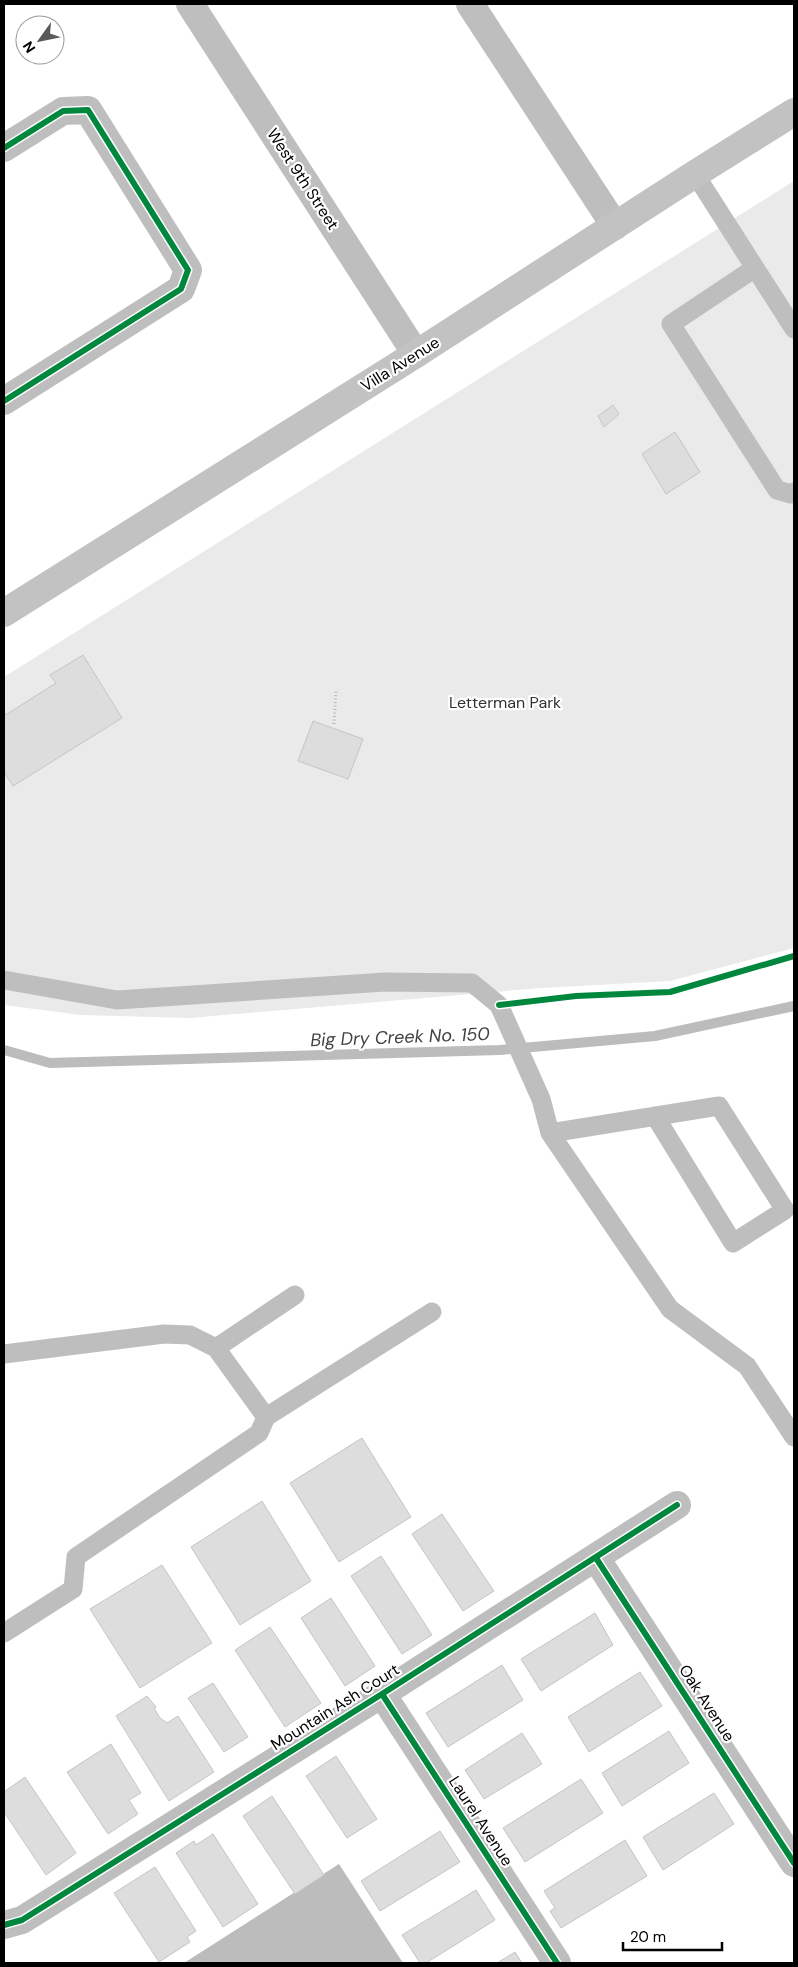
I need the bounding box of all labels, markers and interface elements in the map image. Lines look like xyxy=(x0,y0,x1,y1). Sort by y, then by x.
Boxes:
north arrow xyxy=(15,15,65,65)
text: N xyxy=(19,38,39,56)
street label: West 9th Street xyxy=(262,124,344,234)
street label: Villa Avenue xyxy=(357,332,443,396)
park label: Letterman Park xyxy=(449,692,561,713)
water label: Big Dry Creek No. 150 xyxy=(310,1022,490,1052)
street label: Mountain Ash Court xyxy=(267,1659,403,1755)
street label: Oak Avenue xyxy=(674,1660,740,1746)
street label: Laurel Avenue xyxy=(444,1772,518,1870)
scale bar xyxy=(623,1920,722,1952)
text: 20 m xyxy=(630,1927,666,1947)

